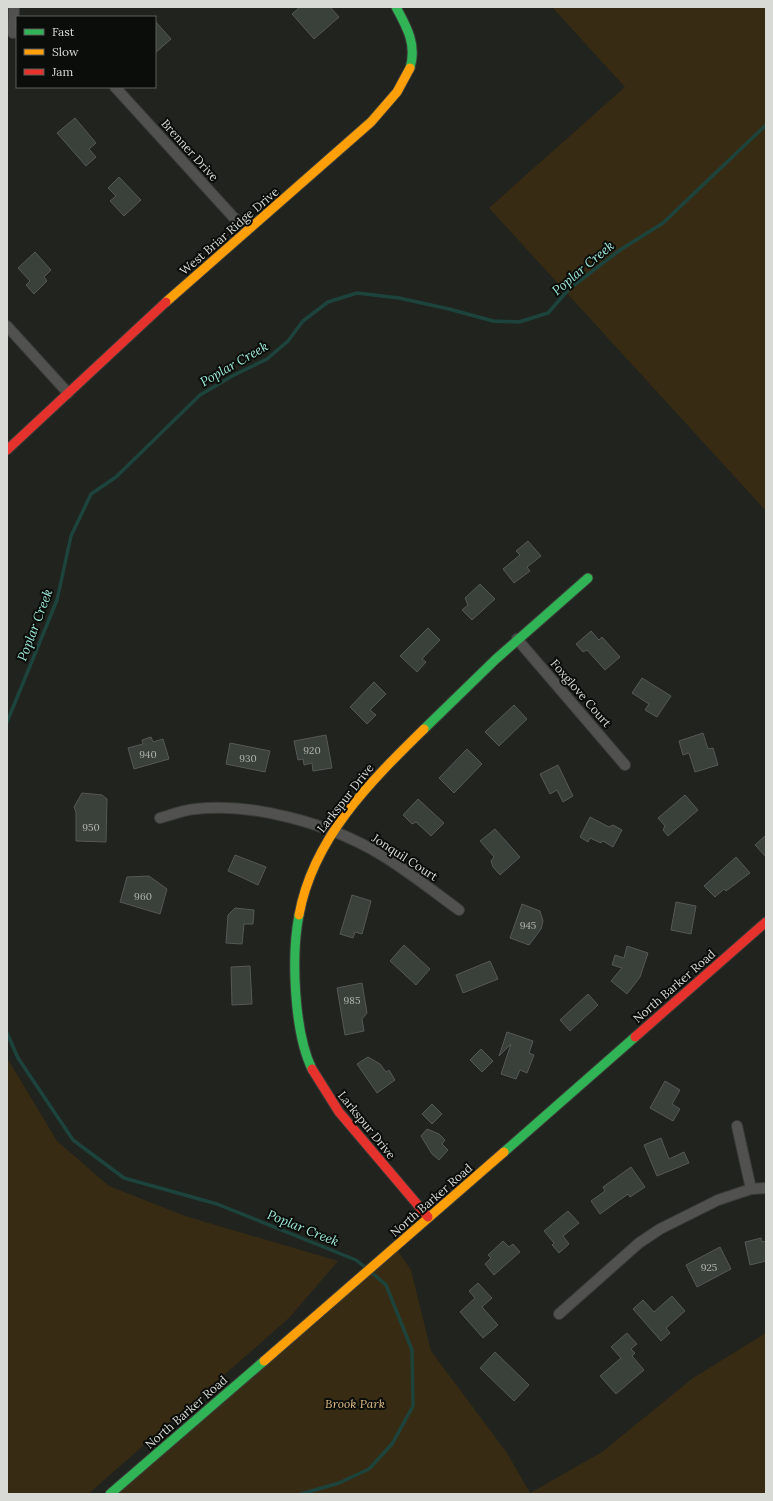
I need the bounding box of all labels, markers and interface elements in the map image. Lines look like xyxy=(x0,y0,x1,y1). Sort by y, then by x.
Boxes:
legend xyxy=(16,16,156,88)
text: Fast xyxy=(52,24,75,39)
text: Slow xyxy=(52,44,79,59)
text: Jam xyxy=(51,64,73,79)
street label: Brenner Drive xyxy=(158,116,222,185)
street label: West Briar Ridge Drive xyxy=(176,184,282,278)
water label: Poplar Creek xyxy=(548,237,618,299)
water label: Poplar Creek xyxy=(197,338,271,390)
water label: Poplar Creek xyxy=(13,586,57,663)
street label: Foxglove Court xyxy=(547,656,615,730)
house number: 920 xyxy=(303,744,321,757)
house number: 940 xyxy=(139,748,157,761)
house number: 930 xyxy=(239,752,257,765)
street label: Larkspur Drive xyxy=(313,760,377,835)
house number: 950 xyxy=(82,821,100,834)
street label: Jonquil Court xyxy=(369,830,441,884)
house number: 960 xyxy=(134,890,152,903)
house number: 945 xyxy=(520,919,536,932)
street label: North Barker Road xyxy=(630,946,718,1026)
house number: 985 xyxy=(344,994,360,1007)
street label: Larkspur Drive xyxy=(335,1088,399,1162)
street label: North Barker Road xyxy=(387,1160,475,1240)
water label: Poplar Creek xyxy=(265,1206,342,1250)
house number: 925 xyxy=(701,1261,717,1274)
street label: North Barker Road xyxy=(142,1372,230,1452)
park label: Brook Park xyxy=(325,1396,385,1411)

